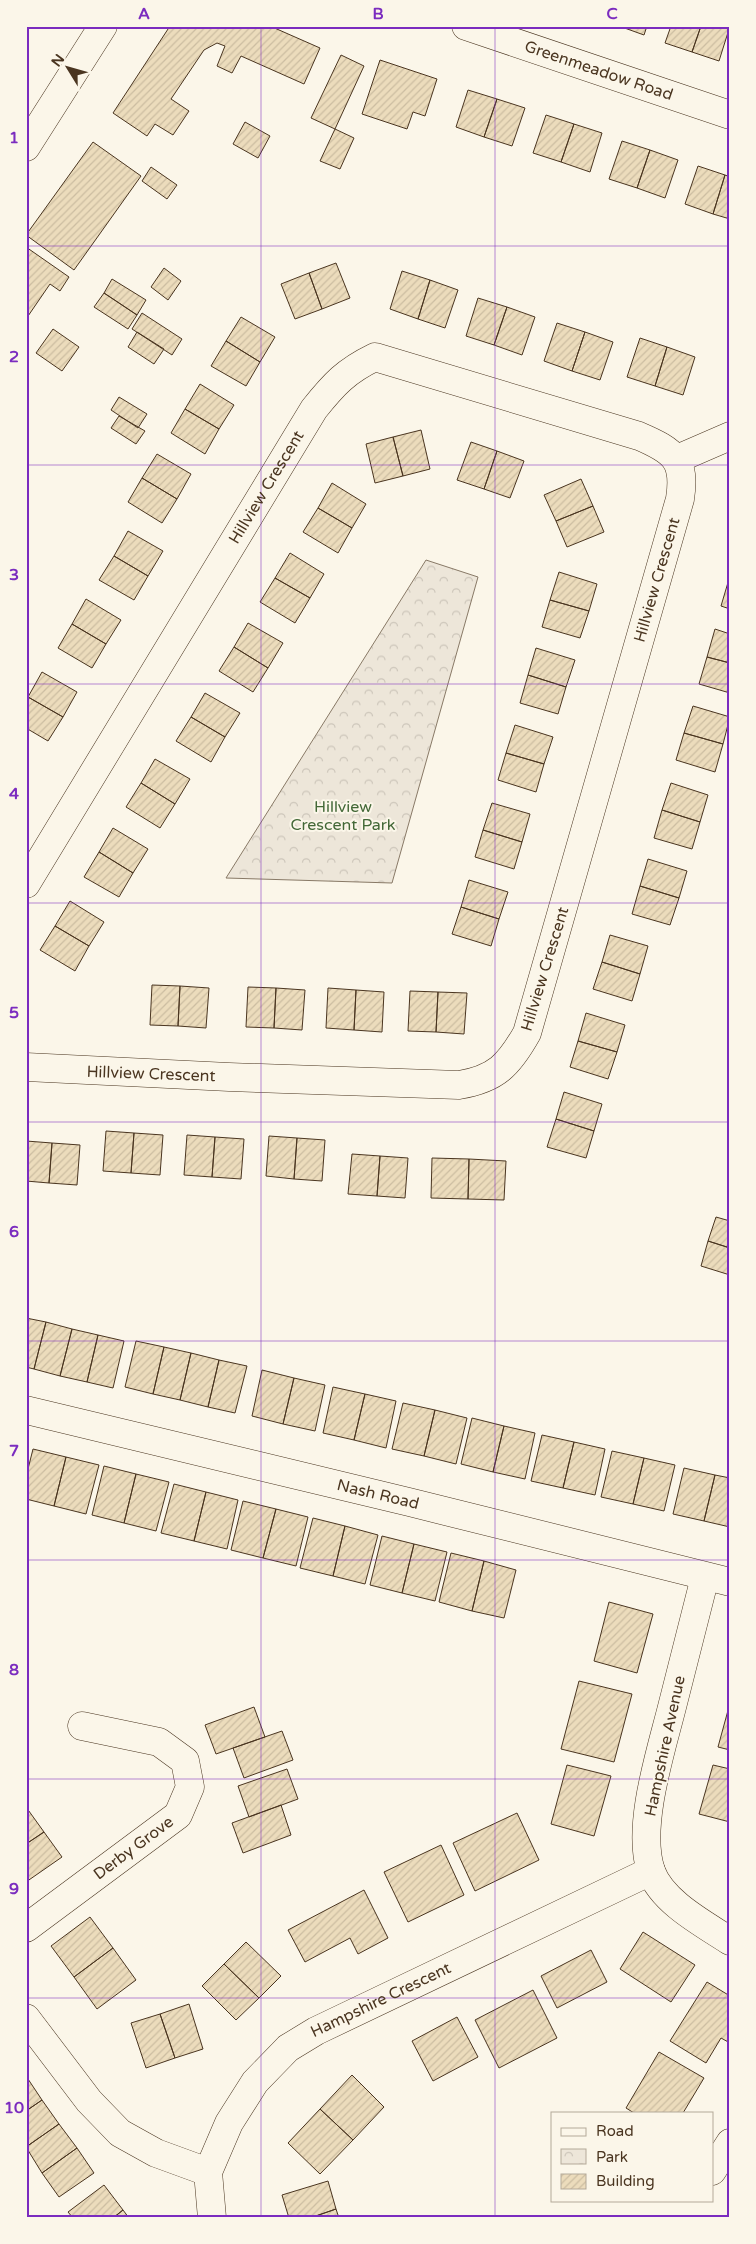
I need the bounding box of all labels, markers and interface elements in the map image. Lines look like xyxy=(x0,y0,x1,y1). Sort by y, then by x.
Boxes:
text: A xyxy=(138,4,150,24)
text: B xyxy=(372,4,384,24)
text: C xyxy=(606,4,618,24)
street label: Greenmeadow Road xyxy=(522,36,676,105)
north arrow xyxy=(42,42,92,92)
text: N xyxy=(48,51,68,70)
text: 1 xyxy=(9,128,19,148)
text: 2 xyxy=(9,347,19,367)
street label: Hillview Crescent xyxy=(225,427,309,548)
street label: Hillview Crescent xyxy=(630,515,684,645)
text: 3 xyxy=(9,565,19,585)
text: 4 xyxy=(9,784,19,804)
park label: Hillview Crescent Park xyxy=(290,797,396,835)
street label: Hillview Crescent xyxy=(517,904,573,1034)
text: 5 xyxy=(9,1003,19,1023)
street label: Hillview Crescent xyxy=(86,1062,216,1086)
text: 6 xyxy=(9,1222,19,1242)
text: 7 xyxy=(9,1441,19,1461)
street label: Nash Road xyxy=(335,1475,421,1514)
text: 8 xyxy=(9,1660,19,1680)
street label: Hampshire Avenue xyxy=(640,1674,690,1818)
street label: Derby Grove xyxy=(90,1812,178,1884)
text: 9 xyxy=(9,1879,19,1899)
street label: Hampshire Crescent xyxy=(307,1958,454,2042)
text: 10 xyxy=(4,2098,24,2118)
legend xyxy=(551,2112,714,2202)
text: Road xyxy=(596,2122,634,2140)
text: Park xyxy=(596,2148,628,2166)
text: Building xyxy=(596,2172,655,2190)

